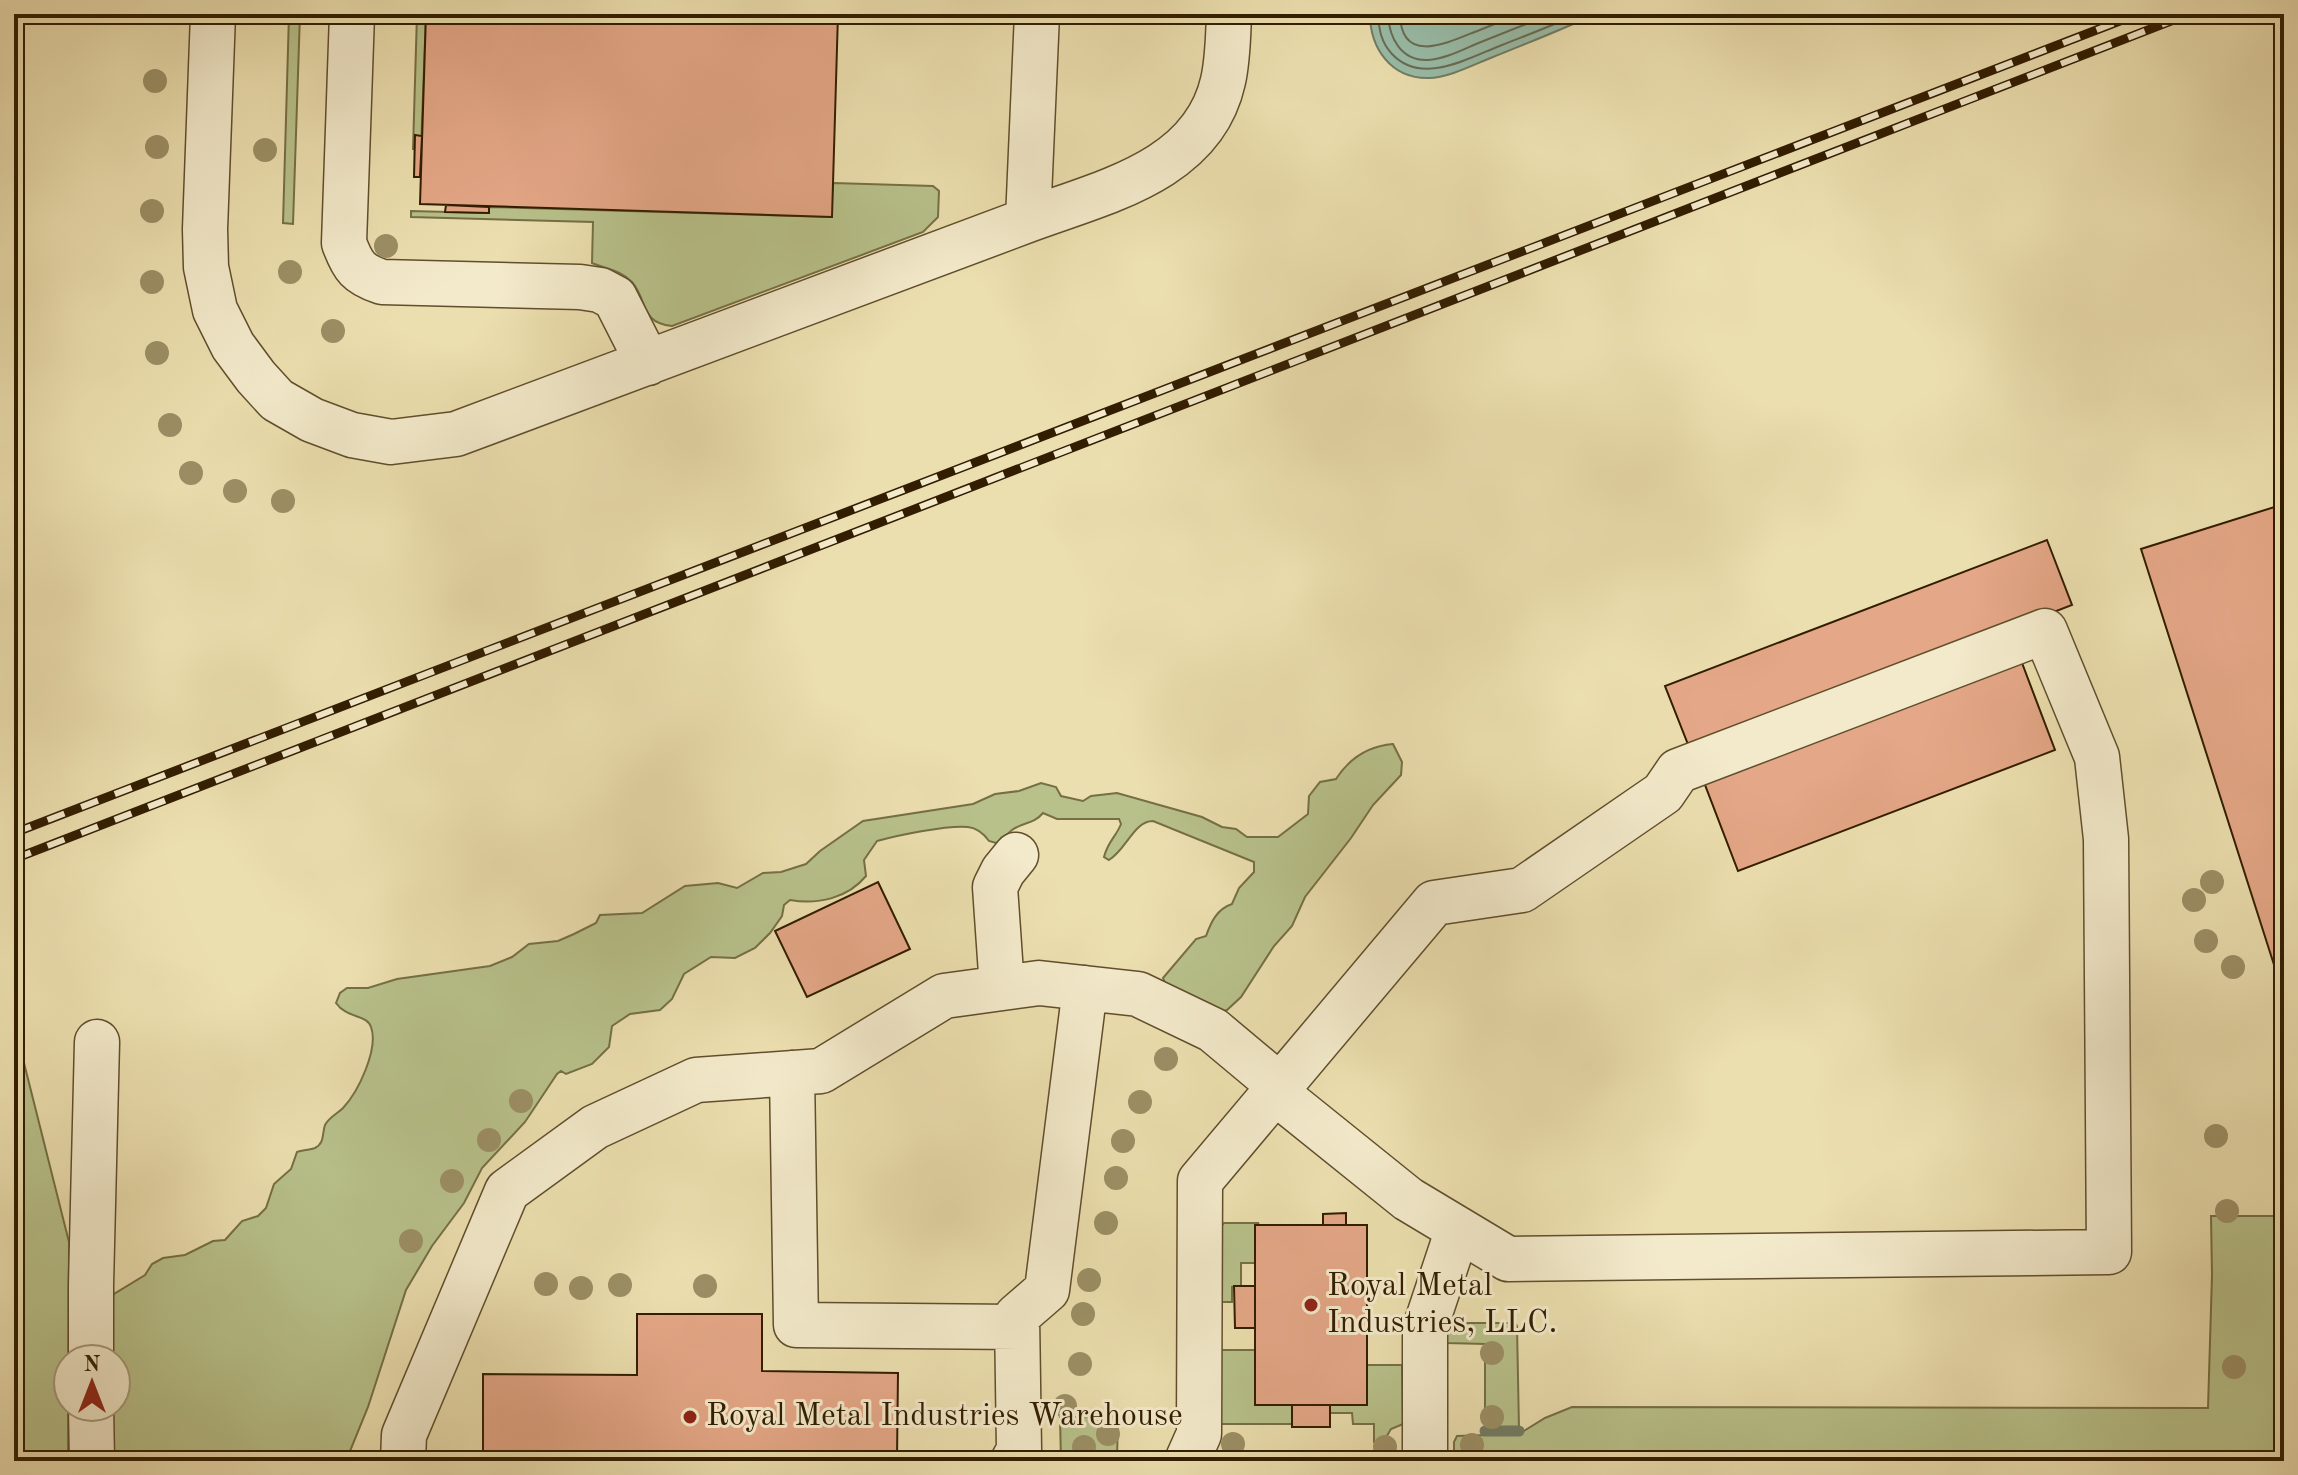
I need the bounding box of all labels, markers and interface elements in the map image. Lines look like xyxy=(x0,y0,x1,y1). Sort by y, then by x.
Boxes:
place label: Royal Metal Industries, LLC. xyxy=(1327,1271,1557,1340)
marker: Royal Metal Industries, LLC. xyxy=(1302,1296,1320,1314)
north arrow xyxy=(52,1343,132,1423)
text: N xyxy=(84,1354,101,1376)
place label: Royal Metal Industries Warehouse xyxy=(706,1401,1183,1433)
marker: Royal Metal Industries Warehouse xyxy=(681,1408,699,1426)

